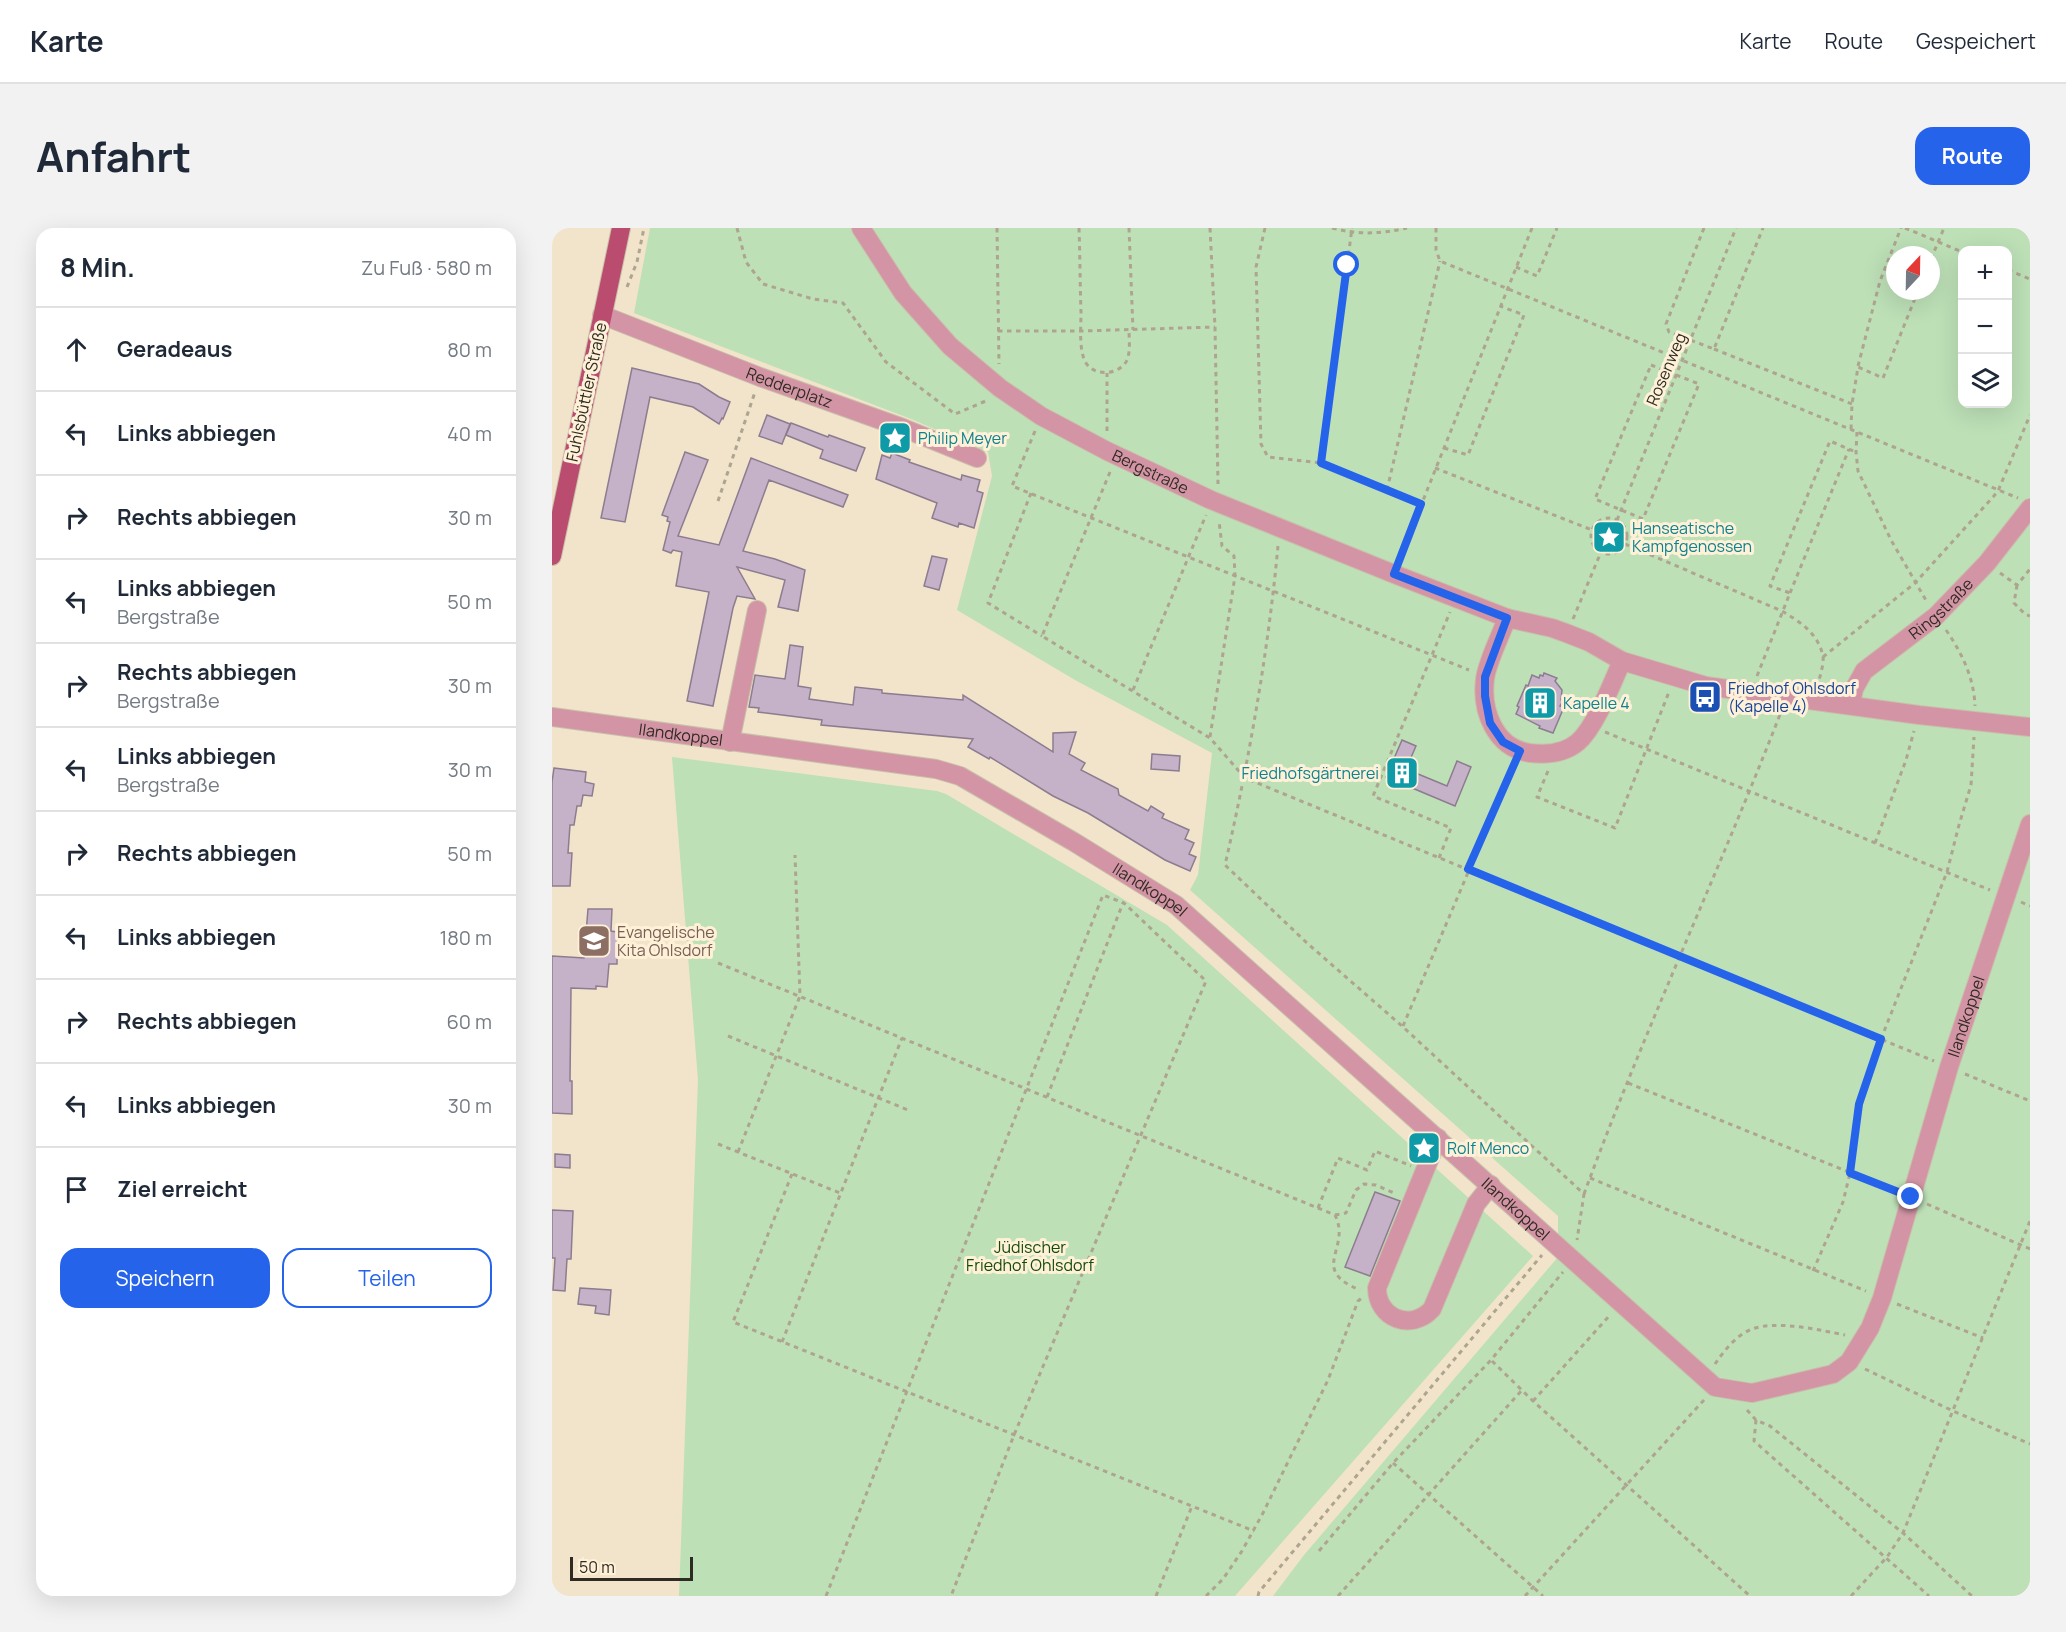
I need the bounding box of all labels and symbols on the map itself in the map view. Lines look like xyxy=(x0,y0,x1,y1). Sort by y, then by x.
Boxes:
north arrow xyxy=(1886,246,1940,300)
route start xyxy=(1333,251,1359,277)
street label: Fuhlsbüttler Straße xyxy=(561,320,611,464)
street label: Rosenweg xyxy=(1641,329,1691,409)
street label: Redderplatz xyxy=(743,362,836,413)
place icon: Philip Meyer xyxy=(877,420,913,456)
place label: Philip Meyer xyxy=(918,427,1007,449)
street label: Bergstraße xyxy=(1109,444,1192,499)
place label: Hanseatische Kampfgenossen xyxy=(1632,517,1752,557)
place icon: Hanseatische Kampfgenossen xyxy=(1591,519,1627,555)
street label: Ringstraße xyxy=(1904,573,1978,644)
place label: Friedhof Ohlsdorf (Kapelle 4) xyxy=(1728,677,1856,717)
bus stop icon: Friedhof Ohlsdorf (Kapelle 4) xyxy=(1687,679,1723,715)
building icon: Kapelle 4 xyxy=(1522,685,1558,721)
place label: Kapelle 4 xyxy=(1563,692,1630,714)
street label: Ilandkoppel xyxy=(637,718,724,751)
building icon: Friedhofsgärtnerei xyxy=(1384,755,1420,791)
place label: Friedhofsgärtnerei xyxy=(1242,762,1379,784)
street label: Ilandkoppel xyxy=(1109,858,1192,921)
place label: Evangelische Kita Ohlsdorf xyxy=(617,921,715,961)
school or university icon: Evangelische Kita Ohlsdorf xyxy=(576,923,612,959)
street label: Ilandkoppel xyxy=(1942,973,1990,1060)
place icon: Rolf Menco xyxy=(1406,1130,1442,1166)
place label: Rolf Menco xyxy=(1447,1137,1529,1159)
street label: Ilandkoppel xyxy=(1477,1172,1555,1245)
route end xyxy=(1897,1183,1923,1209)
park label: Jüdischer Friedhof Ohlsdorf xyxy=(966,1236,1094,1276)
scale bar xyxy=(570,1554,693,1582)

